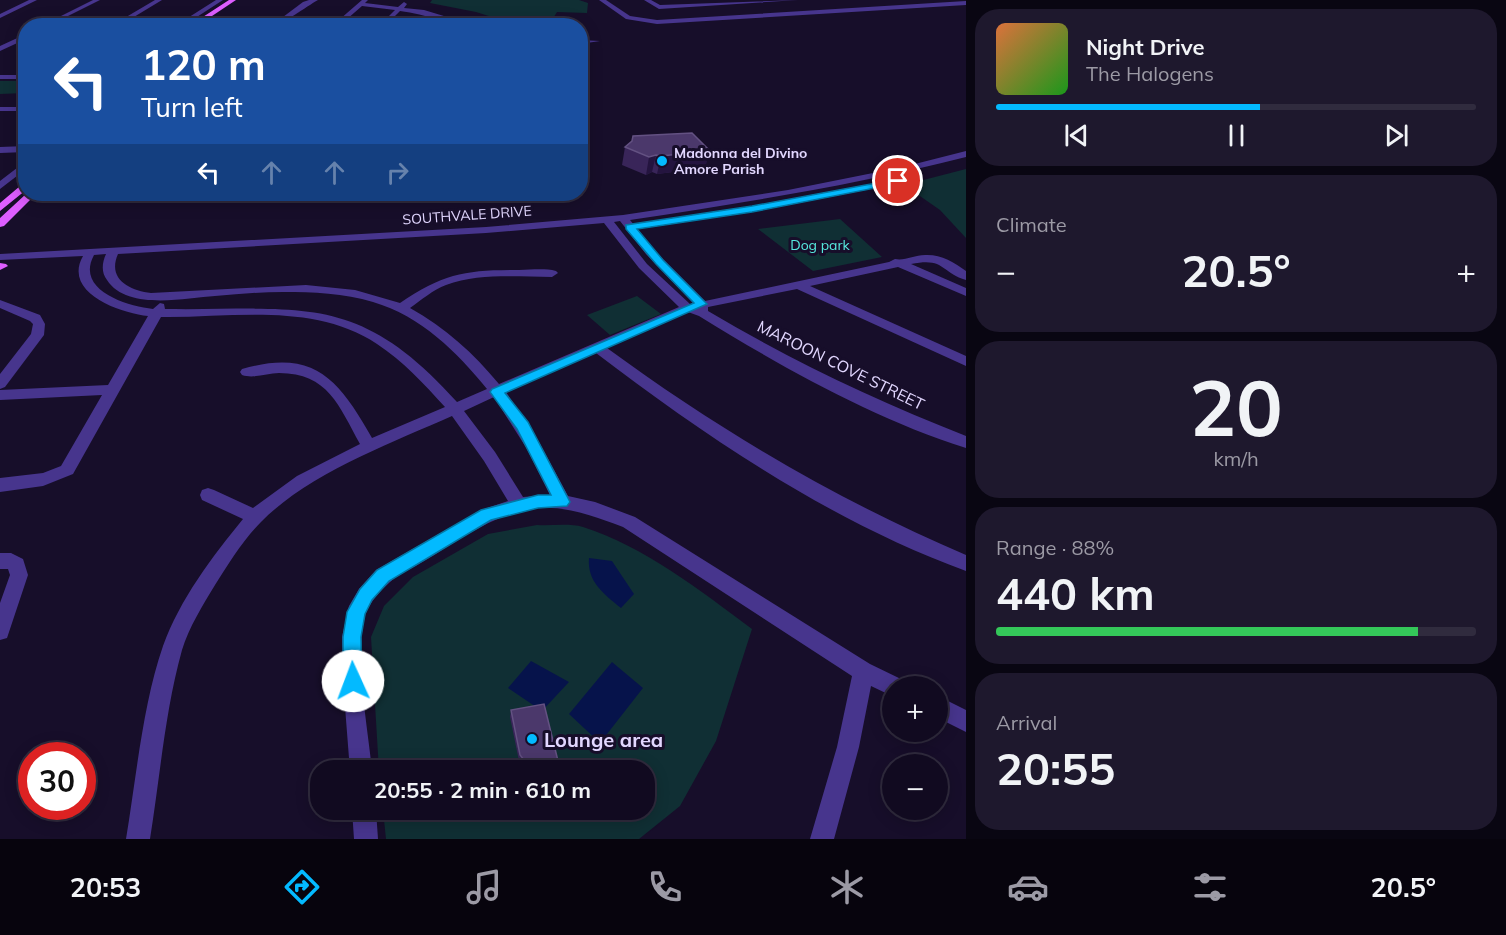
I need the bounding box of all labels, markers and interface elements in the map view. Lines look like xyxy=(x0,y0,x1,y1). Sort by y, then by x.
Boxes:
text: Night Drive xyxy=(1086,33,1205,61)
text: 120 m xyxy=(141,38,266,91)
icon: left xyxy=(42,42,120,120)
text: The Halogens xyxy=(1086,61,1214,86)
text: Turn left xyxy=(141,90,243,124)
icon: previous xyxy=(1060,119,1093,152)
icon: pause xyxy=(1220,119,1253,152)
icon: next xyxy=(1380,119,1413,152)
place label: Madonna del Divino Amore Parish xyxy=(674,144,807,178)
marker: Madonna del Divino Amore Parish xyxy=(655,154,669,168)
pin xyxy=(872,155,923,206)
icon: left xyxy=(192,156,225,189)
icon: ahead xyxy=(255,156,288,189)
icon: ahead xyxy=(318,156,351,189)
icon: right xyxy=(381,156,414,189)
icon: arrive xyxy=(881,164,914,197)
street label: SOUTHVALE DRIVE xyxy=(402,202,532,228)
text: Climate xyxy=(996,212,1067,237)
park label: Dog park xyxy=(790,236,851,254)
text: 20.5° xyxy=(1181,242,1291,298)
text: − xyxy=(996,250,1016,291)
text: + xyxy=(1456,250,1476,291)
street label: MAROON COVE STREET xyxy=(754,316,928,414)
text: 20 xyxy=(1189,358,1283,456)
text: km/h xyxy=(1213,446,1259,471)
text: Range · 88% xyxy=(996,535,1114,560)
text: 440 km xyxy=(996,565,1155,621)
position arrow xyxy=(321,649,385,713)
map controls xyxy=(882,676,948,820)
button: + xyxy=(882,676,948,742)
text: Arrival xyxy=(996,710,1057,735)
place label: Lounge area xyxy=(544,727,663,752)
marker: Lounge area xyxy=(525,732,539,746)
text: 20:55 xyxy=(996,740,1115,796)
speed limit sign: 30 xyxy=(18,742,96,820)
button: − xyxy=(882,754,948,820)
text: 20:55 · 2 min · 610 m xyxy=(374,776,591,804)
icon: directions xyxy=(281,866,323,908)
icon: music xyxy=(463,866,505,908)
icon: phone xyxy=(644,866,686,908)
icon: climate xyxy=(826,866,868,908)
icon: car xyxy=(1007,866,1049,908)
icon: filters xyxy=(1189,866,1231,908)
text: 20:53 xyxy=(70,870,141,904)
text: 20.5° xyxy=(1371,870,1436,904)

